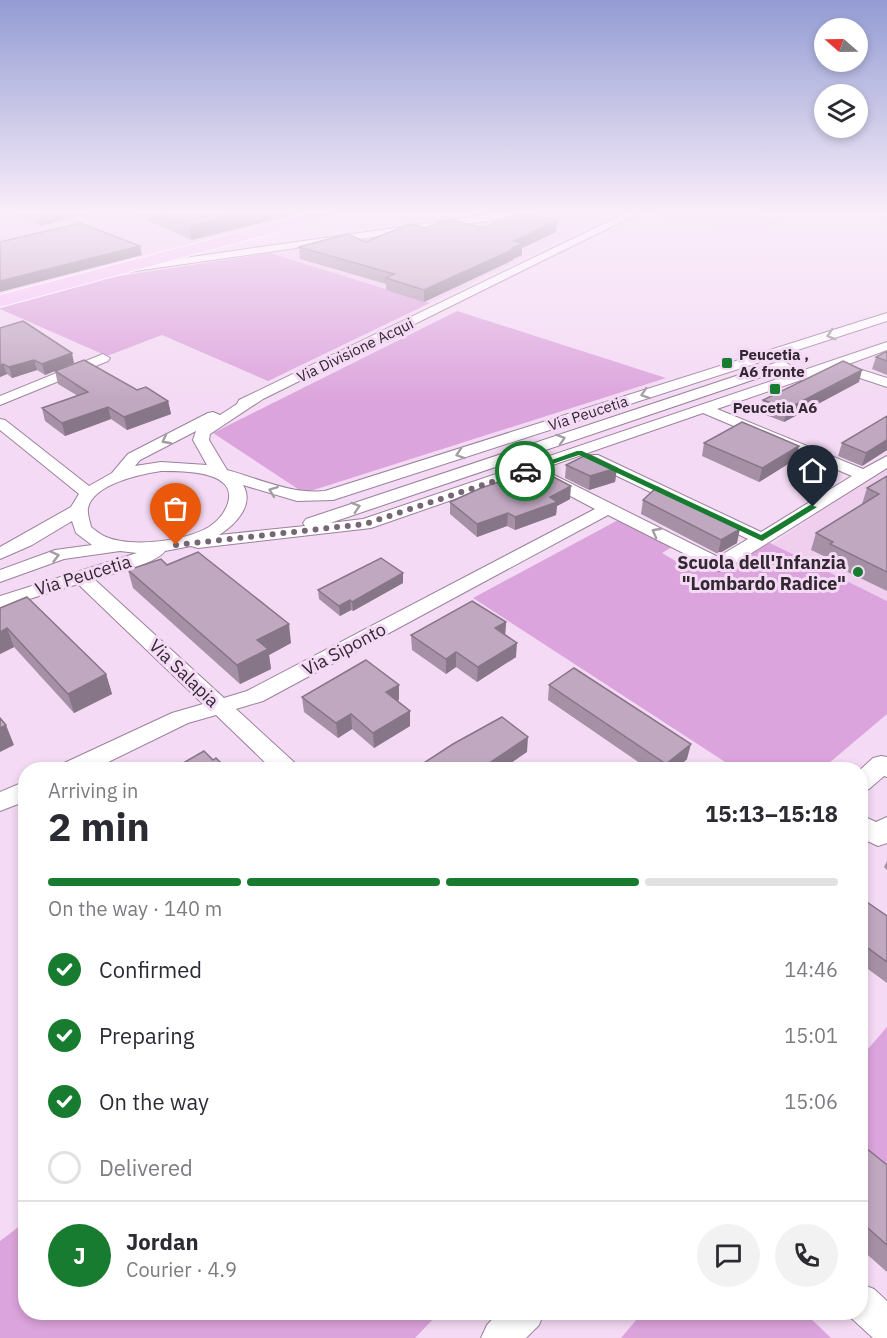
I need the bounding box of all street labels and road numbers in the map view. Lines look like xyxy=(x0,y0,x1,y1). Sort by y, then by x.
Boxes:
street label: Via Divisione Acqui xyxy=(294,314,416,386)
street label: Via Peucetia xyxy=(546,391,630,435)
street label: Via Peucetia xyxy=(32,549,134,601)
street label: Via Siponto xyxy=(298,617,390,681)
street label: Via Salapia xyxy=(144,634,224,712)

